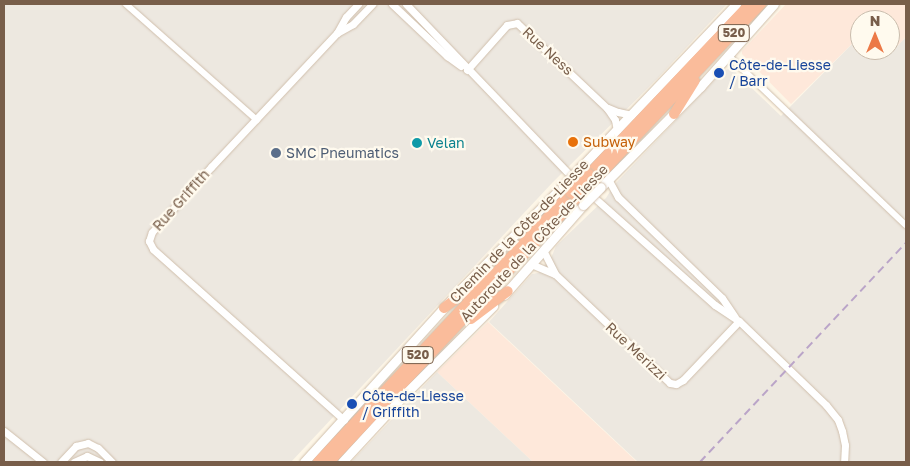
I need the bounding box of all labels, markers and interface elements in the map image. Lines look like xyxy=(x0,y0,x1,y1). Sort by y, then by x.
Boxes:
north arrow xyxy=(850,10,900,60)
text: N xyxy=(870,12,880,29)
street label: Rue Ness xyxy=(519,23,577,79)
road number: 520 xyxy=(718,23,750,42)
place label: Côte-de-Liesse / Barr xyxy=(729,57,831,90)
marker: Côte-de-Liesse / Barr xyxy=(713,67,725,79)
place label: Subway xyxy=(583,134,635,150)
place label: Velan xyxy=(427,135,465,151)
marker: Subway xyxy=(567,136,579,148)
marker: Velan xyxy=(411,137,423,149)
place label: SMC Pneumatics xyxy=(286,145,399,161)
marker: SMC Pneumatics xyxy=(270,147,282,159)
street label: Chemin de la Côte-de-Liesse xyxy=(446,156,592,306)
street label: Autoroute de la Côte-de-Liesse xyxy=(457,161,611,325)
street label: Rue Griffith xyxy=(149,166,213,234)
street label: Rue Merizzi xyxy=(602,319,670,383)
road number: 520 xyxy=(402,346,434,364)
place label: Côte-de-Liesse / Griffith xyxy=(362,388,464,421)
marker: Côte-de-Liesse / Griffith xyxy=(346,398,358,410)

